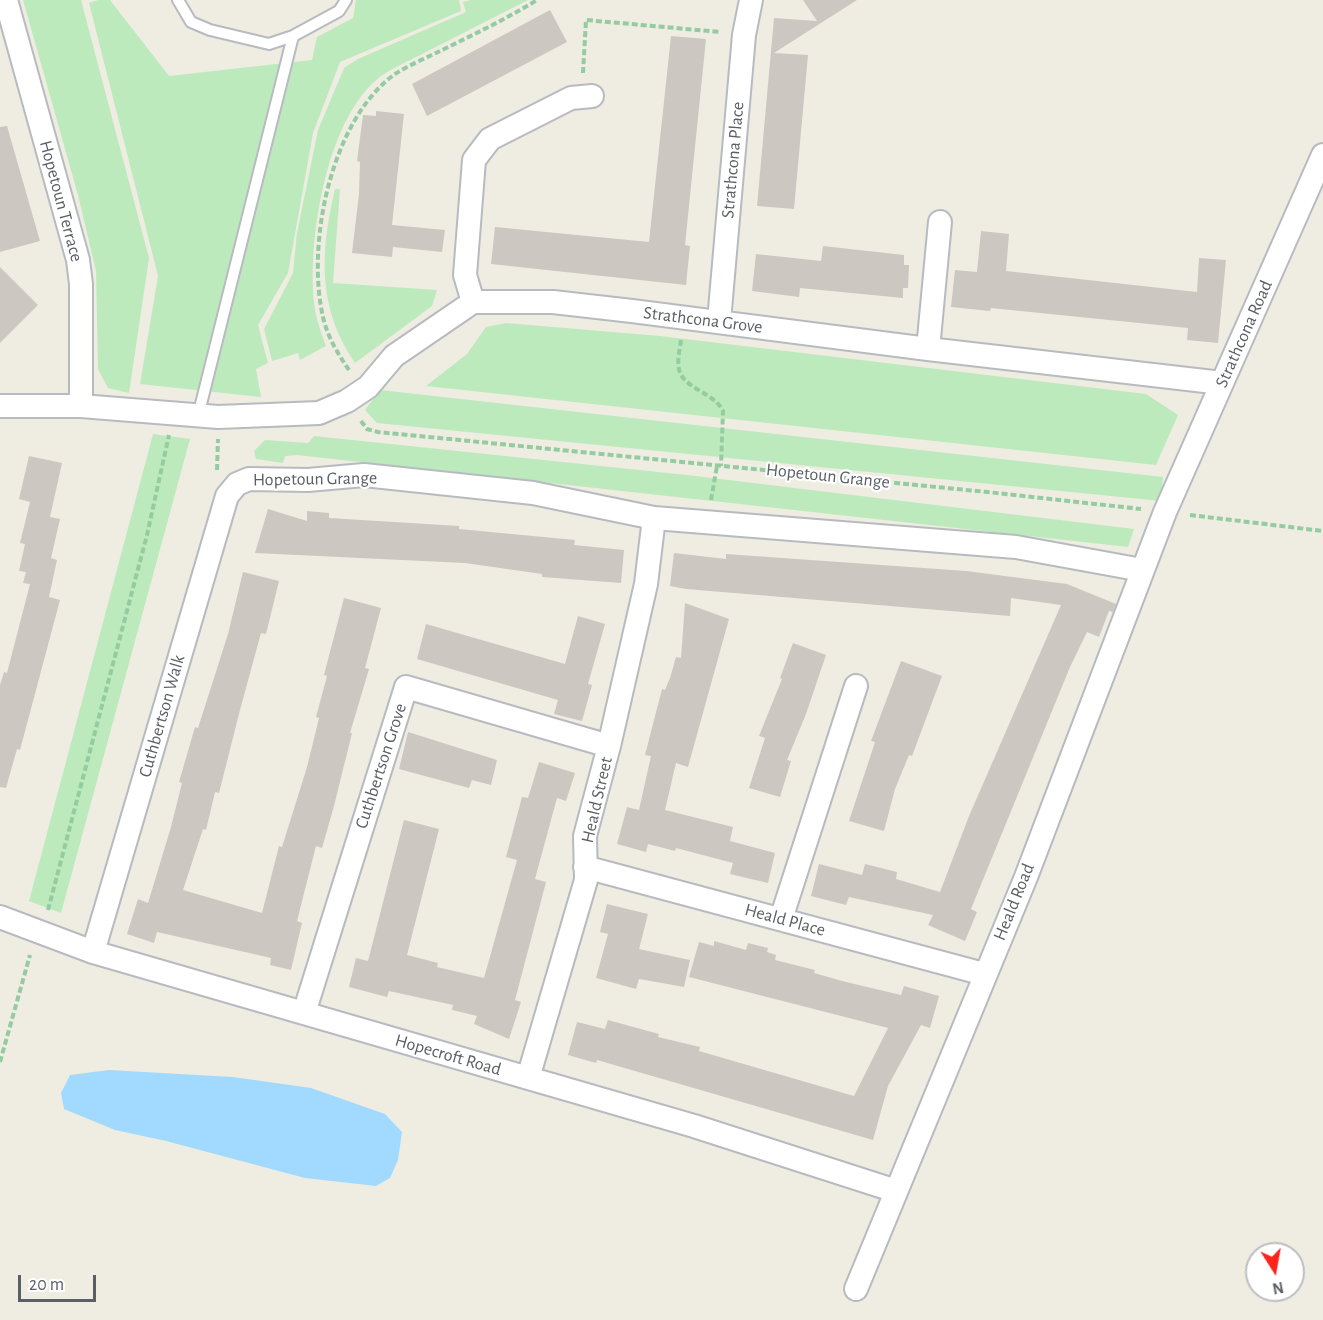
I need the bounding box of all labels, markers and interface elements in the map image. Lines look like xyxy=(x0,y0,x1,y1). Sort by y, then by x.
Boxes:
street label: Strathcona Place xyxy=(717,101,749,219)
street label: Hopetoun Terrace xyxy=(34,138,88,264)
street label: Strathcona Road xyxy=(1211,277,1277,391)
street label: Strathcona Grove xyxy=(642,302,764,338)
street label: Hopetoun Grange xyxy=(765,459,891,493)
street label: Hopetoun Grange xyxy=(253,467,377,491)
street label: Cuthbertson Walk xyxy=(134,652,190,780)
street label: Cuthbertson Grove xyxy=(351,701,411,831)
street label: Heald Street xyxy=(577,755,617,845)
street label: Heald Road xyxy=(989,860,1039,944)
street label: Heald Place xyxy=(742,899,828,941)
street label: Hopecroft Road xyxy=(392,1030,504,1080)
north arrow xyxy=(1245,1242,1305,1302)
scale bar xyxy=(21,1263,99,1301)
text: 20 m xyxy=(29,1276,64,1294)
text: N xyxy=(1271,1279,1285,1297)

